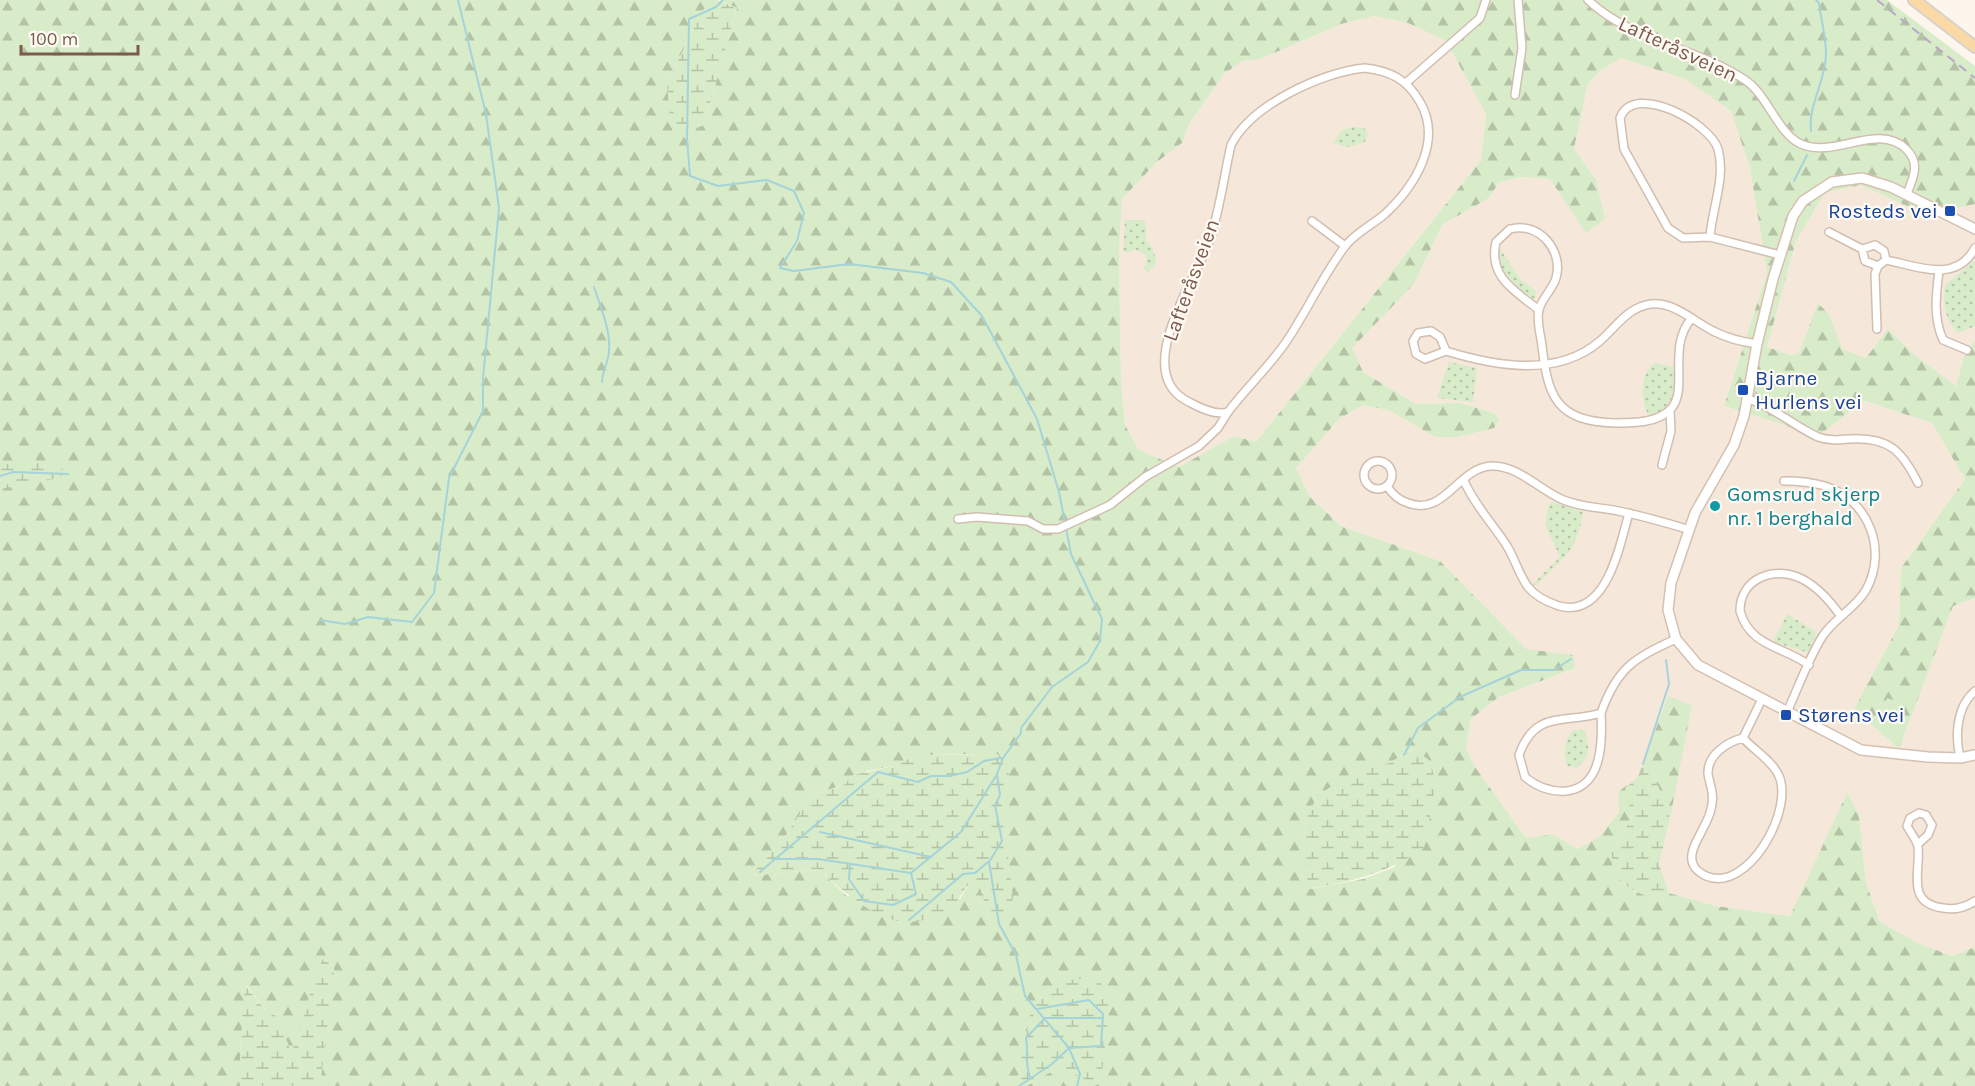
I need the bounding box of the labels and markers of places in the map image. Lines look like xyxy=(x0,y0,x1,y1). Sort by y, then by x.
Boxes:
place label: Rosteds vei xyxy=(1828,199,1938,223)
marker: Rosteds vei xyxy=(1943,204,1957,218)
place label: Bjarne Hurlens vei xyxy=(1755,366,1862,414)
marker: Bjarne Hurlens vei xyxy=(1736,383,1750,397)
place label: Gomsrud skjerp nr. 1 berghald xyxy=(1727,482,1880,530)
marker: Gomsrud skjerp nr. 1 berghald xyxy=(1708,499,1722,513)
place label: Størens vei xyxy=(1798,703,1905,727)
marker: Størens vei xyxy=(1779,708,1793,722)

